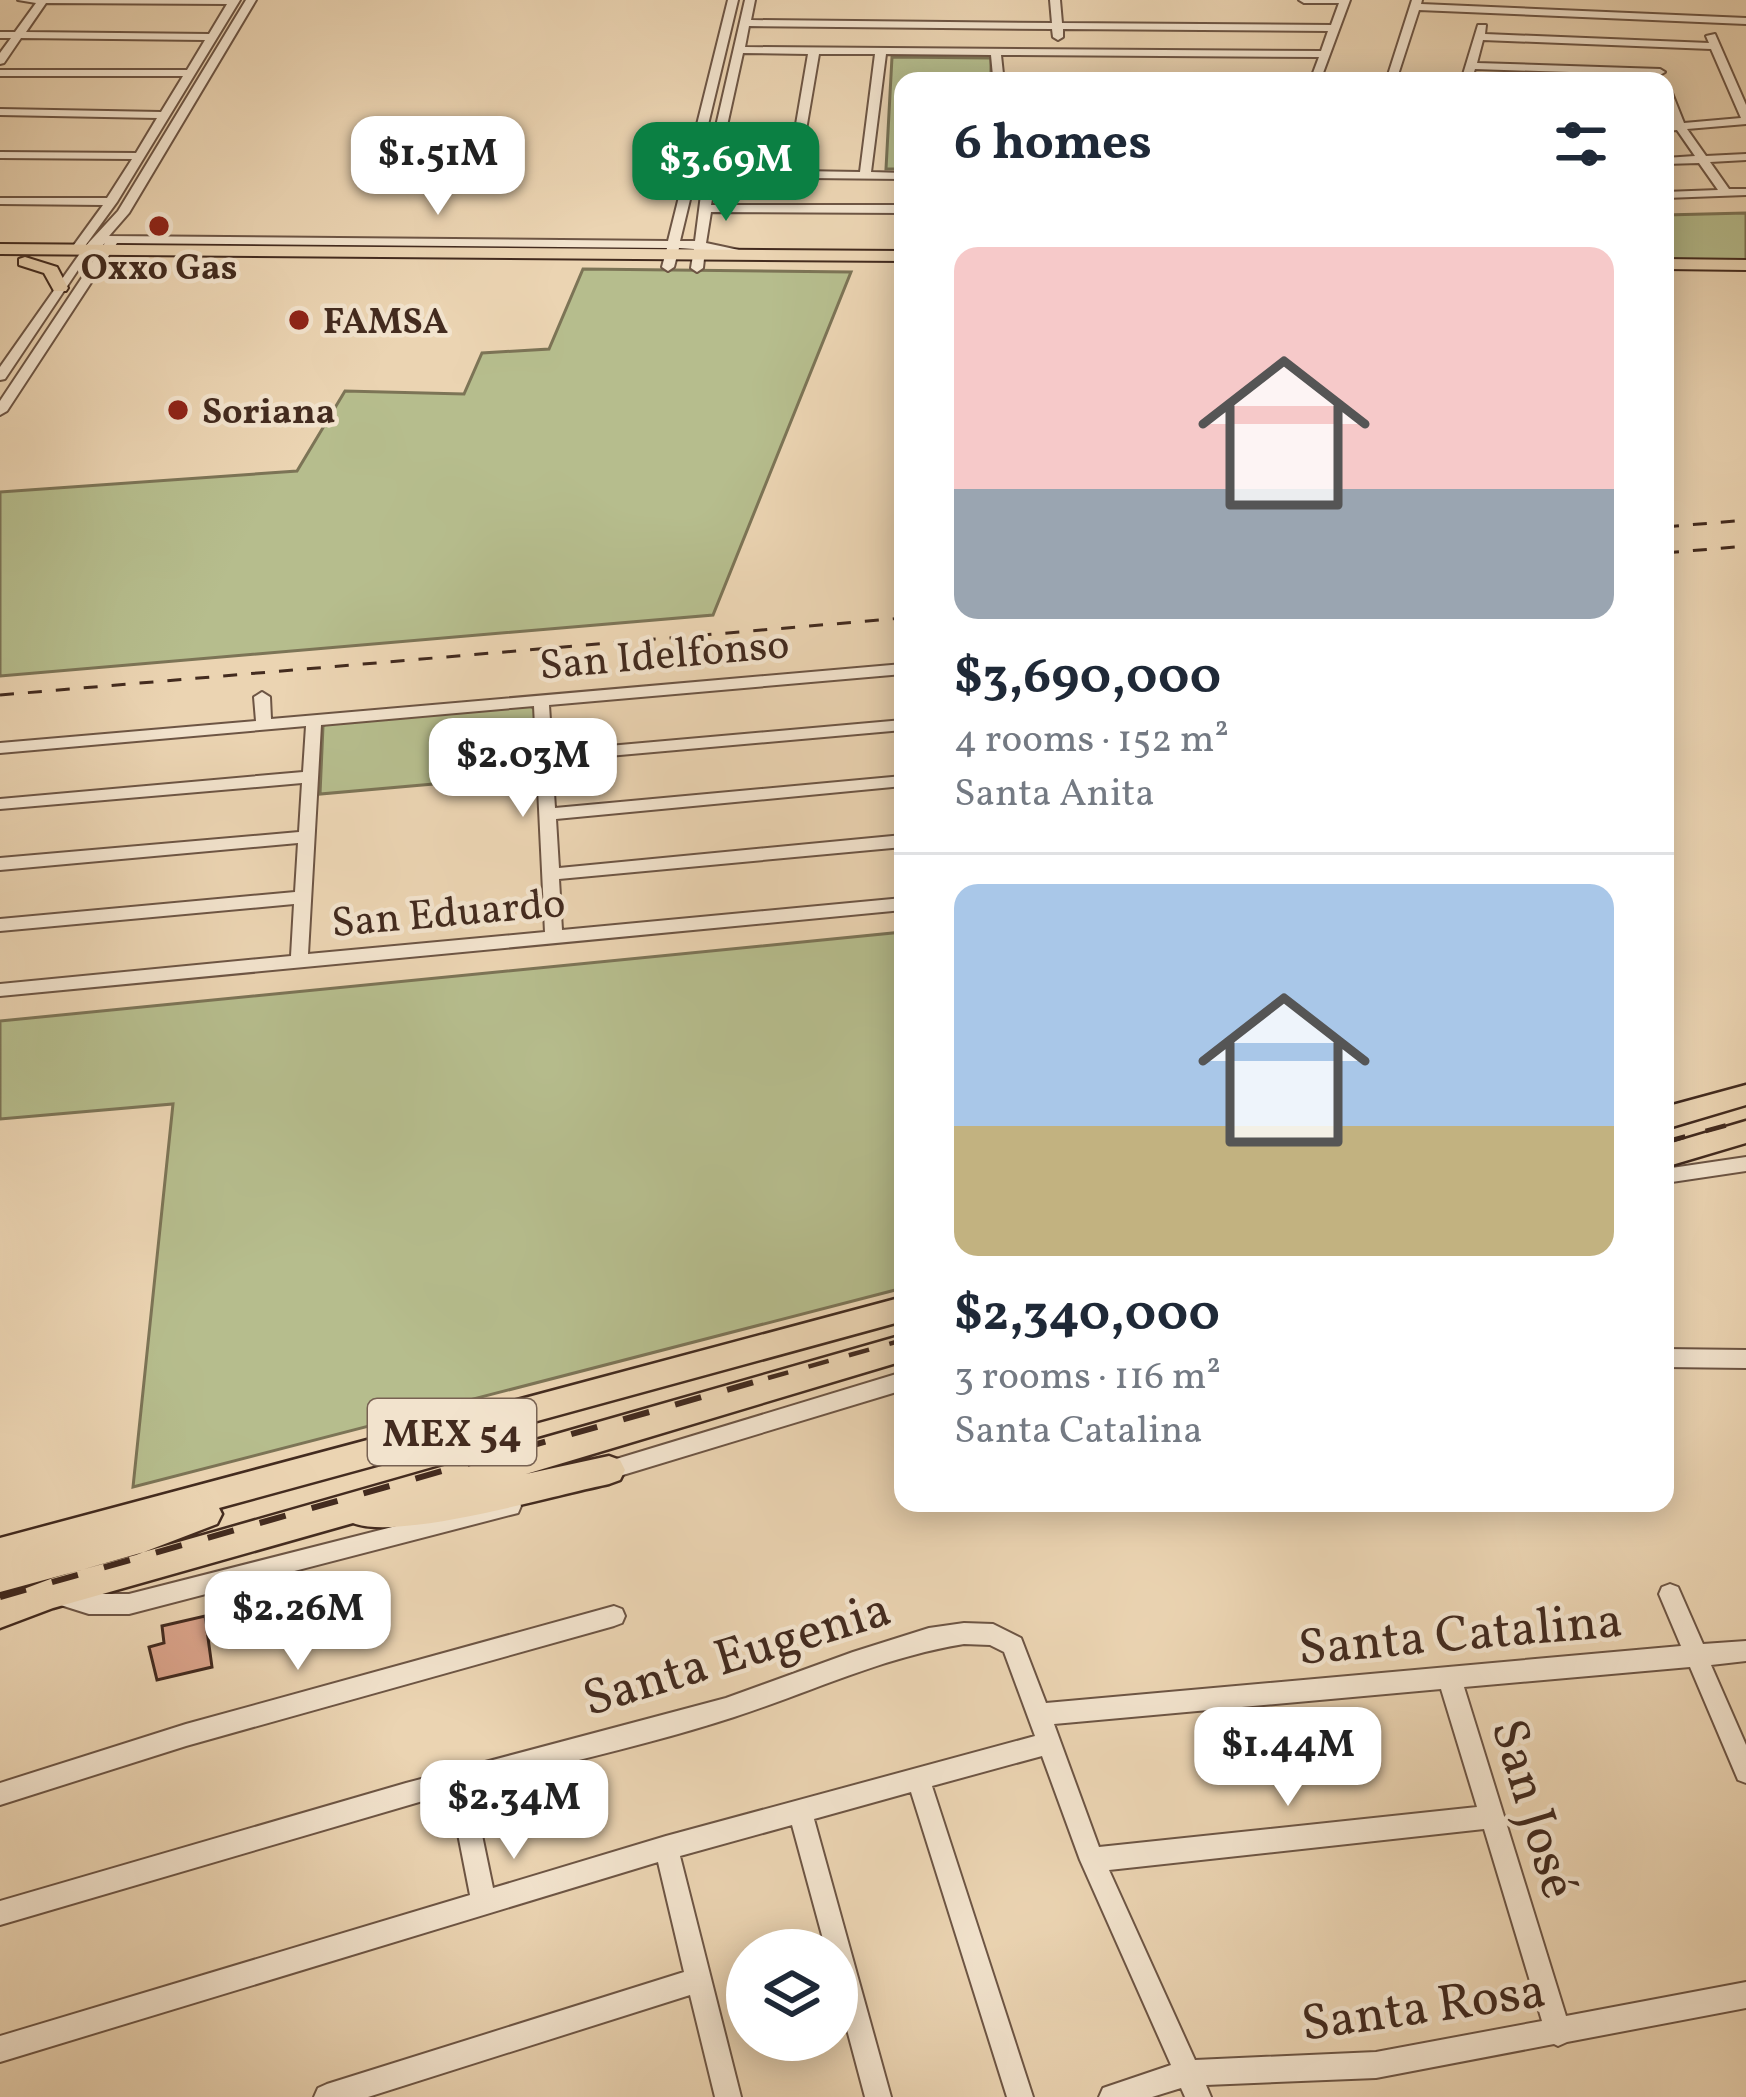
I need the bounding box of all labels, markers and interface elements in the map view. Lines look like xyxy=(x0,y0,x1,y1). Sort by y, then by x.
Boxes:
text: 6 homes xyxy=(954,109,1152,180)
icon: filters xyxy=(1548,111,1614,177)
pin: $1.51M xyxy=(340,116,536,218)
pin: $3.69M xyxy=(628,122,824,224)
text: $1.51M xyxy=(378,128,498,182)
text: $3.69M xyxy=(659,134,793,188)
marker: Oxxo Gas xyxy=(146,213,172,239)
place label: Oxxo Gas xyxy=(81,245,237,295)
place label: FAMSA xyxy=(323,299,448,349)
marker: FAMSA xyxy=(286,307,312,333)
icon: home xyxy=(1176,325,1392,541)
place label: Soriana xyxy=(202,389,335,439)
marker: Soriana xyxy=(165,397,191,423)
street label: San Idelfonso xyxy=(537,617,792,698)
text: $3,690,000 xyxy=(954,643,1221,714)
text: 4 rooms · 152 m² xyxy=(954,714,1229,768)
pin: $2.03M xyxy=(425,718,621,820)
text: $2.03M xyxy=(456,730,590,784)
text: Santa Anita xyxy=(954,768,1155,822)
street label: San Eduardo xyxy=(329,876,568,955)
icon: home xyxy=(1176,962,1392,1178)
text: $2,340,000 xyxy=(954,1280,1220,1351)
text: 3 rooms · 116 m² xyxy=(954,1351,1221,1405)
road number: MEX 54 xyxy=(368,1399,536,1465)
text: Santa Catalina xyxy=(954,1405,1203,1459)
pin: $2.26M xyxy=(200,1571,396,1673)
street label: Santa Eugenia xyxy=(575,1576,900,1737)
text: $2.26M xyxy=(232,1583,364,1637)
street label: Santa Catalina xyxy=(1295,1587,1625,1686)
pin: $1.44M xyxy=(1190,1707,1386,1809)
street label: San José xyxy=(1471,1711,1593,1908)
text: $1.44M xyxy=(1221,1719,1355,1773)
pin: $2.34M xyxy=(416,1760,612,1862)
text: $2.34M xyxy=(447,1772,581,1826)
map controls xyxy=(726,1929,858,2061)
button: layers xyxy=(726,1929,858,2061)
street label: Santa Rosa xyxy=(1297,1957,1550,2062)

